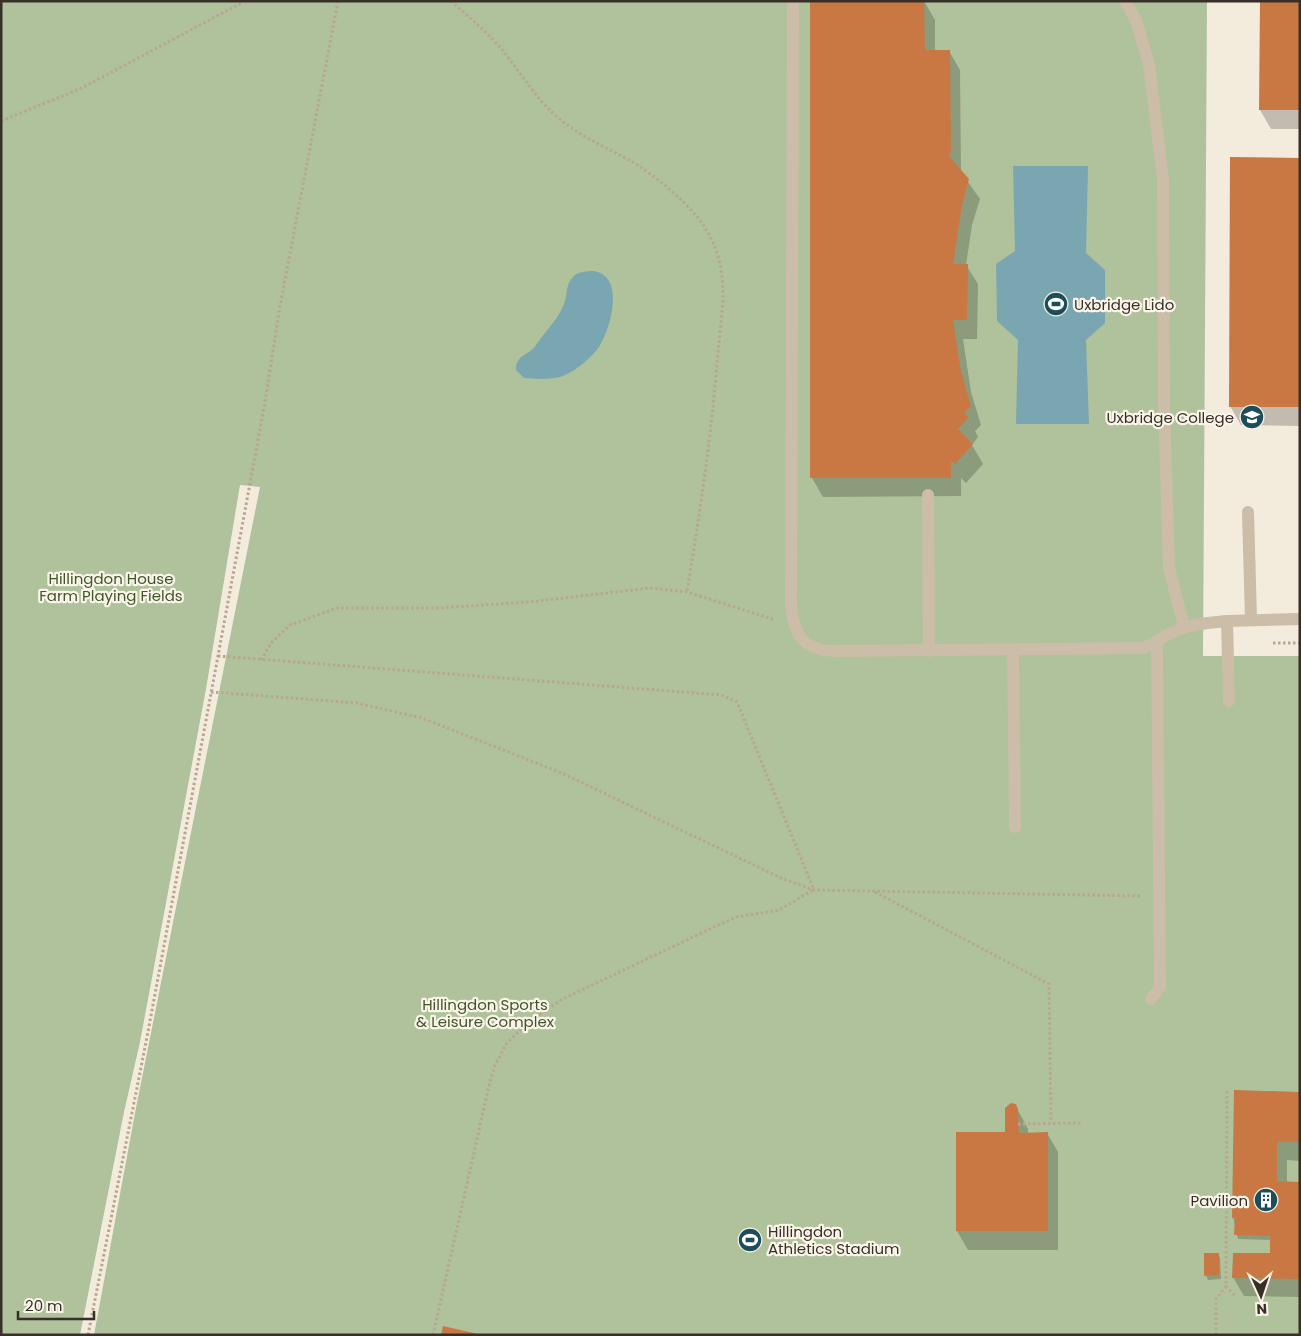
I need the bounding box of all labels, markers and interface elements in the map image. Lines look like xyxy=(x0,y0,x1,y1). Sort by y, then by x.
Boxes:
sports icon: Uxbridge Lido xyxy=(1043,291,1069,317)
place label: Uxbridge Lido xyxy=(1074,294,1174,315)
school or university icon: Uxbridge College xyxy=(1239,404,1265,430)
place label: Uxbridge College xyxy=(1106,407,1234,428)
park label: Hillingdon House Farm Playing Fields xyxy=(39,568,183,606)
park label: Hillingdon Sports & Leisure Complex xyxy=(416,994,554,1032)
building icon: Pavilion xyxy=(1253,1187,1279,1213)
place label: Pavilion xyxy=(1190,1190,1248,1211)
place label: Hillingdon Athletics Stadium xyxy=(768,1221,900,1259)
sports icon: Hillingdon Athletics Stadium xyxy=(737,1227,763,1253)
north arrow xyxy=(1236,1271,1286,1321)
scale bar xyxy=(18,1288,94,1320)
text: 20 m xyxy=(25,1295,63,1316)
text: N xyxy=(1256,1299,1267,1319)

